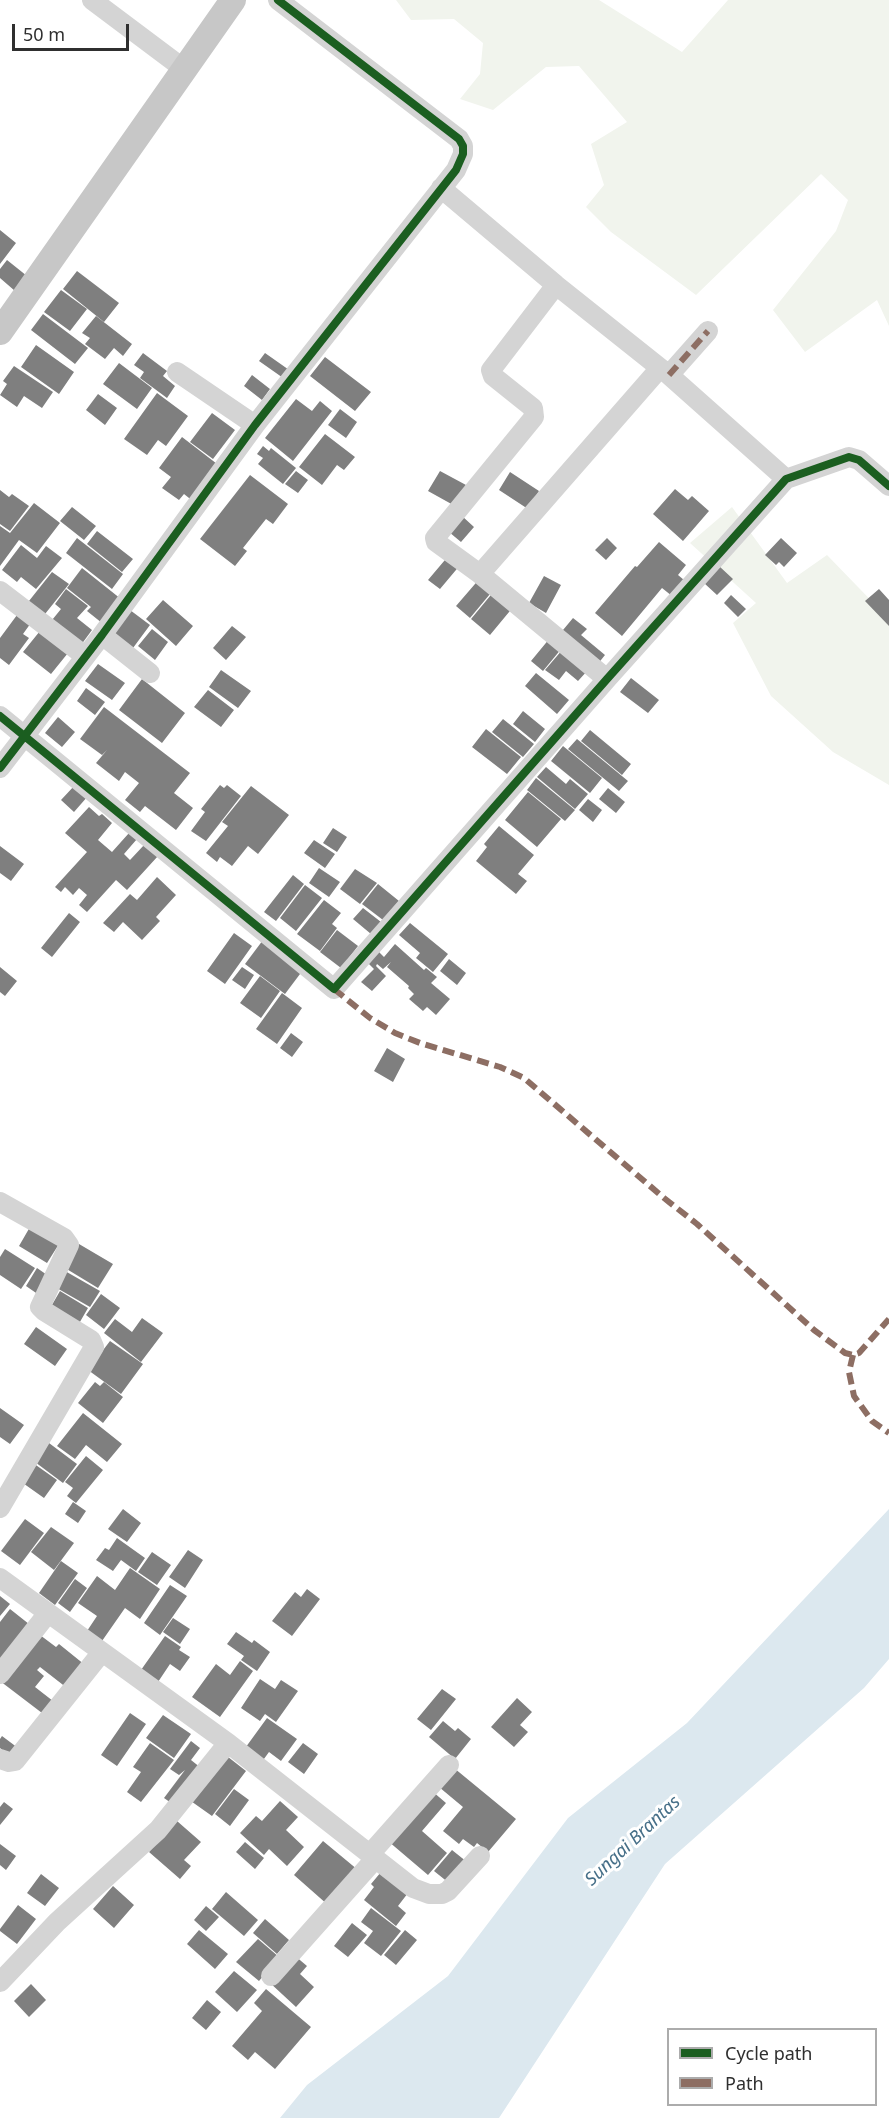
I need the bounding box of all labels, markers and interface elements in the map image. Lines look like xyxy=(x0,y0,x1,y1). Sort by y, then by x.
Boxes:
scale bar xyxy=(15,12,132,50)
text: 50 m xyxy=(23,22,65,46)
water label: Sungai Brantas xyxy=(581,1791,685,1891)
legend xyxy=(667,2028,877,2106)
text: Cycle path xyxy=(725,2041,812,2065)
text: Path xyxy=(725,2071,764,2095)

